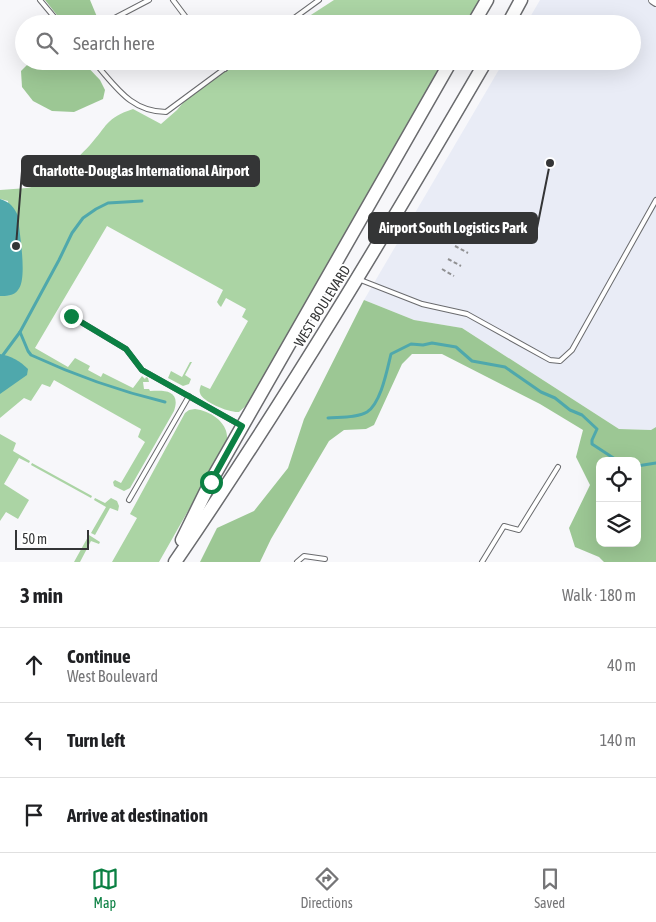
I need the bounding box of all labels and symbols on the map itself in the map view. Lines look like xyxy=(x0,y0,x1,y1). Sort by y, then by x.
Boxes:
callout: Charlotte-Douglas International Airport xyxy=(22,156,259,186)
text: Charlotte-Douglas International Airport xyxy=(33,162,250,179)
callout: Airport South Logistics Park xyxy=(369,213,537,243)
text: Airport South Logistics Park xyxy=(378,219,527,236)
street label: WEST BOULEVARD xyxy=(291,262,353,350)
route end xyxy=(60,305,83,328)
route start xyxy=(200,471,223,494)
scale bar xyxy=(15,527,89,550)

